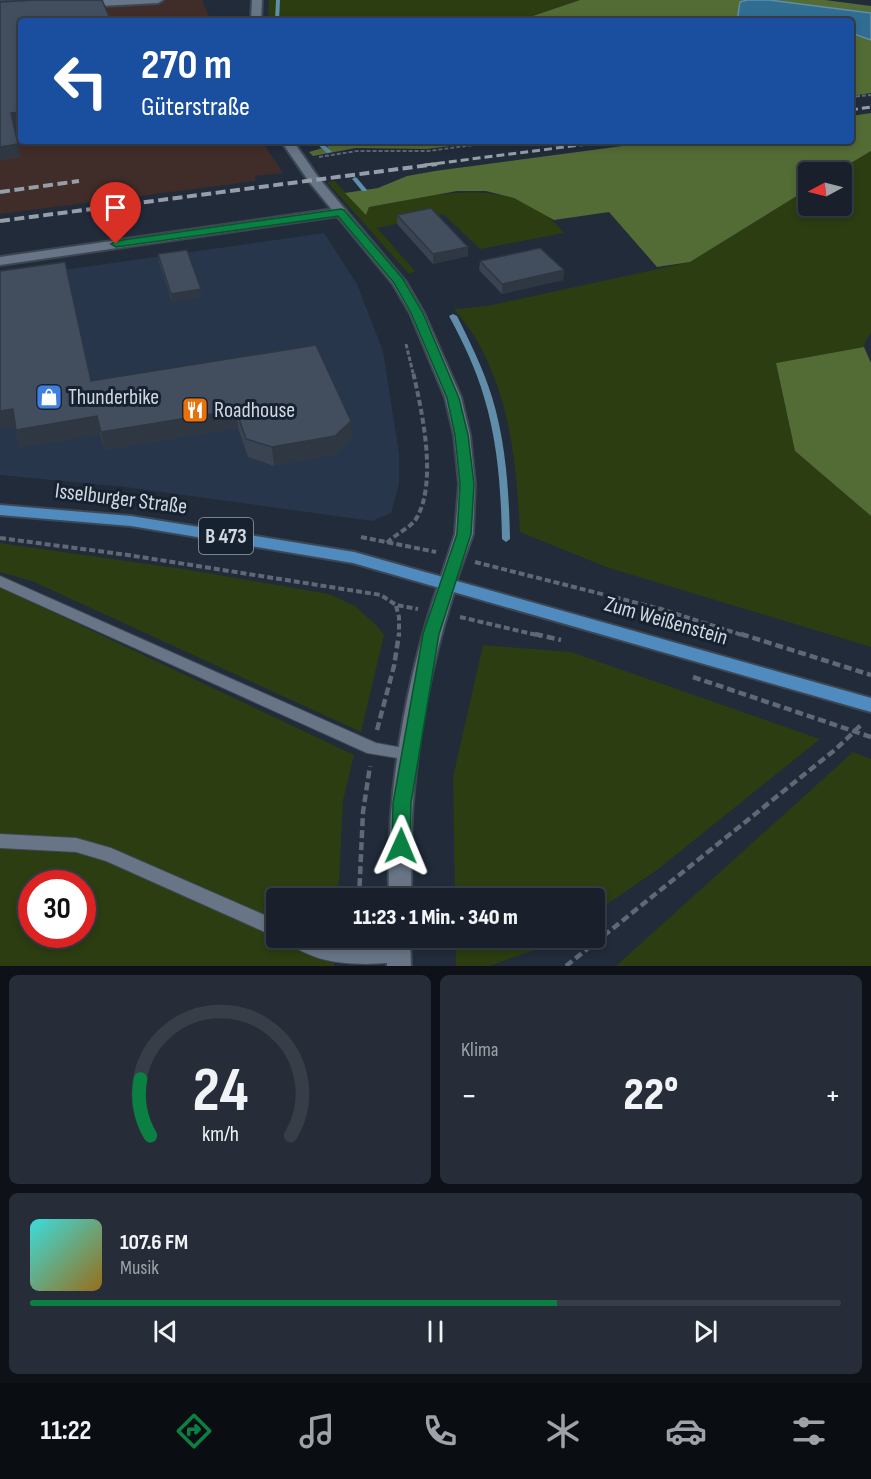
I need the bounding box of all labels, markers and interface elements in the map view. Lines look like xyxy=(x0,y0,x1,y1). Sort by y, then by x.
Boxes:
text: 270 m xyxy=(141,40,232,91)
icon: left xyxy=(42,42,120,120)
text: Güterstraße xyxy=(141,91,250,123)
north arrow xyxy=(798,162,852,216)
map controls xyxy=(798,162,852,216)
pin xyxy=(90,182,141,244)
icon: arrive xyxy=(99,191,132,224)
shop icon: Thunderbike xyxy=(34,382,64,412)
place label: Thunderbike xyxy=(68,384,159,411)
restaurant icon: Roadhouse xyxy=(180,395,210,425)
place label: Roadhouse xyxy=(214,397,295,424)
street label: Isselburger Straße xyxy=(53,477,189,521)
road number: B 473 xyxy=(199,518,253,554)
street label: Zum Weißenstein xyxy=(601,591,731,651)
position arrow xyxy=(369,814,433,878)
speed limit sign: 30 xyxy=(18,870,96,948)
text: 11:23 · 1 Min. · 340 m xyxy=(353,904,518,931)
text: Klima xyxy=(461,1038,499,1062)
text: 24 xyxy=(192,1054,248,1129)
text: 22° xyxy=(623,1068,679,1123)
text: − xyxy=(461,1076,477,1116)
text: + xyxy=(825,1076,841,1116)
text: km/h xyxy=(201,1123,239,1148)
text: 107.6 FM xyxy=(120,1229,188,1256)
text: Musik xyxy=(120,1256,159,1280)
icon: previous xyxy=(149,1315,182,1348)
icon: pause xyxy=(419,1315,452,1348)
icon: next xyxy=(689,1315,722,1348)
icon: directions xyxy=(173,1410,215,1452)
icon: music xyxy=(296,1410,338,1452)
icon: phone xyxy=(419,1410,461,1452)
icon: climate xyxy=(542,1410,584,1452)
icon: car xyxy=(665,1410,707,1452)
icon: filters xyxy=(788,1410,830,1452)
text: 11:22 xyxy=(41,1415,91,1447)

